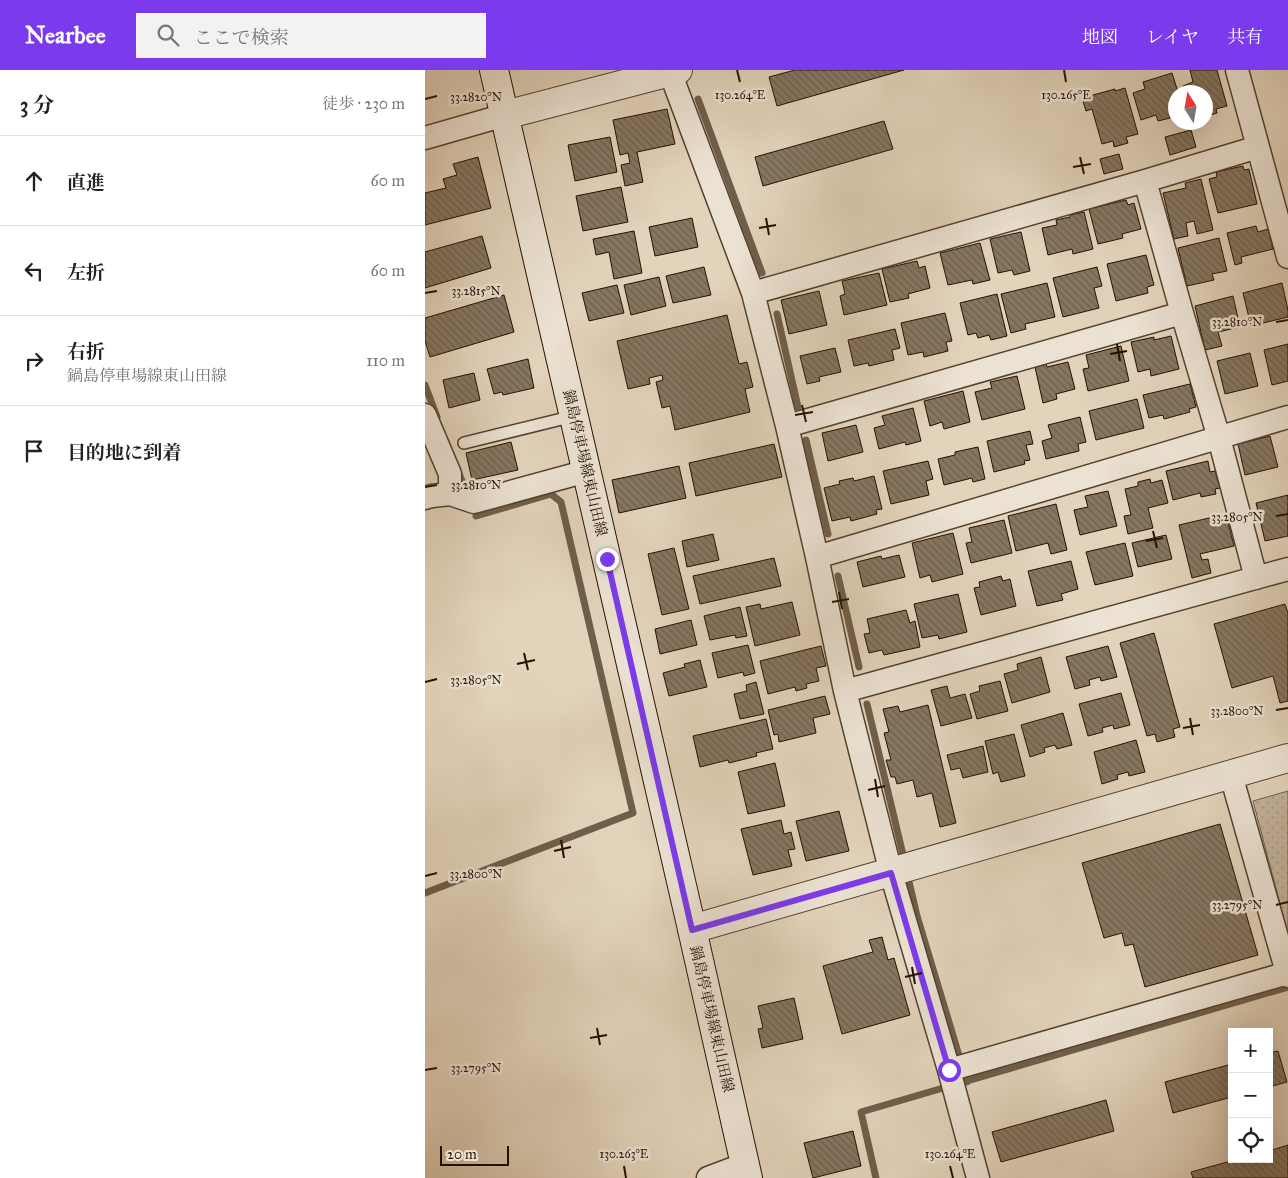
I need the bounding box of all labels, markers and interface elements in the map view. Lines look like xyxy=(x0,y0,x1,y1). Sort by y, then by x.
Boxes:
search box xyxy=(136,13,486,58)
text: Nearbee xyxy=(25,20,106,50)
icon: search xyxy=(154,21,182,49)
text: ここで検索 xyxy=(194,26,289,49)
text: 地図 xyxy=(1082,26,1118,48)
text: レイヤ xyxy=(1146,26,1199,48)
text: 共有 xyxy=(1227,26,1263,48)
north arrow xyxy=(1168,85,1213,130)
text: 130.264°E xyxy=(715,88,766,102)
text: 130.265°E xyxy=(1041,88,1091,102)
text: 33.2820°N xyxy=(450,90,502,104)
text: 3 分 xyxy=(20,92,54,118)
text: 徒歩 · 230 m xyxy=(322,94,405,113)
icon: ahead xyxy=(20,167,48,195)
text: 直進 xyxy=(67,171,105,194)
text: 60 m xyxy=(371,171,405,190)
icon: left xyxy=(20,257,48,285)
text: 左折 xyxy=(67,261,105,284)
text: 60 m xyxy=(371,261,405,280)
text: 33.2815°N xyxy=(451,284,501,298)
text: 33.2810°N xyxy=(1212,315,1262,329)
text: 右折 xyxy=(67,340,105,363)
icon: right xyxy=(20,347,48,375)
text: 110 m xyxy=(366,351,405,370)
text: 鍋島停車場線東山田線 xyxy=(67,366,227,385)
street label: 鍋島停車場線東山田線 xyxy=(559,388,611,538)
icon: arrive xyxy=(20,437,48,465)
text: 目的地に到着 xyxy=(67,441,181,464)
text: 33.2810°N xyxy=(451,478,501,492)
text: 33.2805°N xyxy=(1211,510,1263,524)
route end xyxy=(596,548,619,571)
text: 33.2805°N xyxy=(450,673,502,687)
text: 33.2800°N xyxy=(1211,704,1263,718)
text: 33.2800°N xyxy=(450,867,502,881)
text: 33.2795°N xyxy=(1212,898,1262,912)
street label: 鍋島停車場線東山田線 xyxy=(686,944,738,1094)
map controls xyxy=(1228,1028,1273,1163)
button: + xyxy=(1228,1028,1273,1073)
route start xyxy=(938,1059,961,1082)
text: 33.2795°N xyxy=(451,1061,501,1075)
button: − xyxy=(1228,1073,1273,1118)
button: locate xyxy=(1228,1118,1273,1163)
scale bar xyxy=(440,1143,509,1166)
text: 20 m xyxy=(447,1146,477,1163)
text: 130.263°E xyxy=(600,1147,649,1161)
text: 130.264°E xyxy=(925,1147,976,1161)

